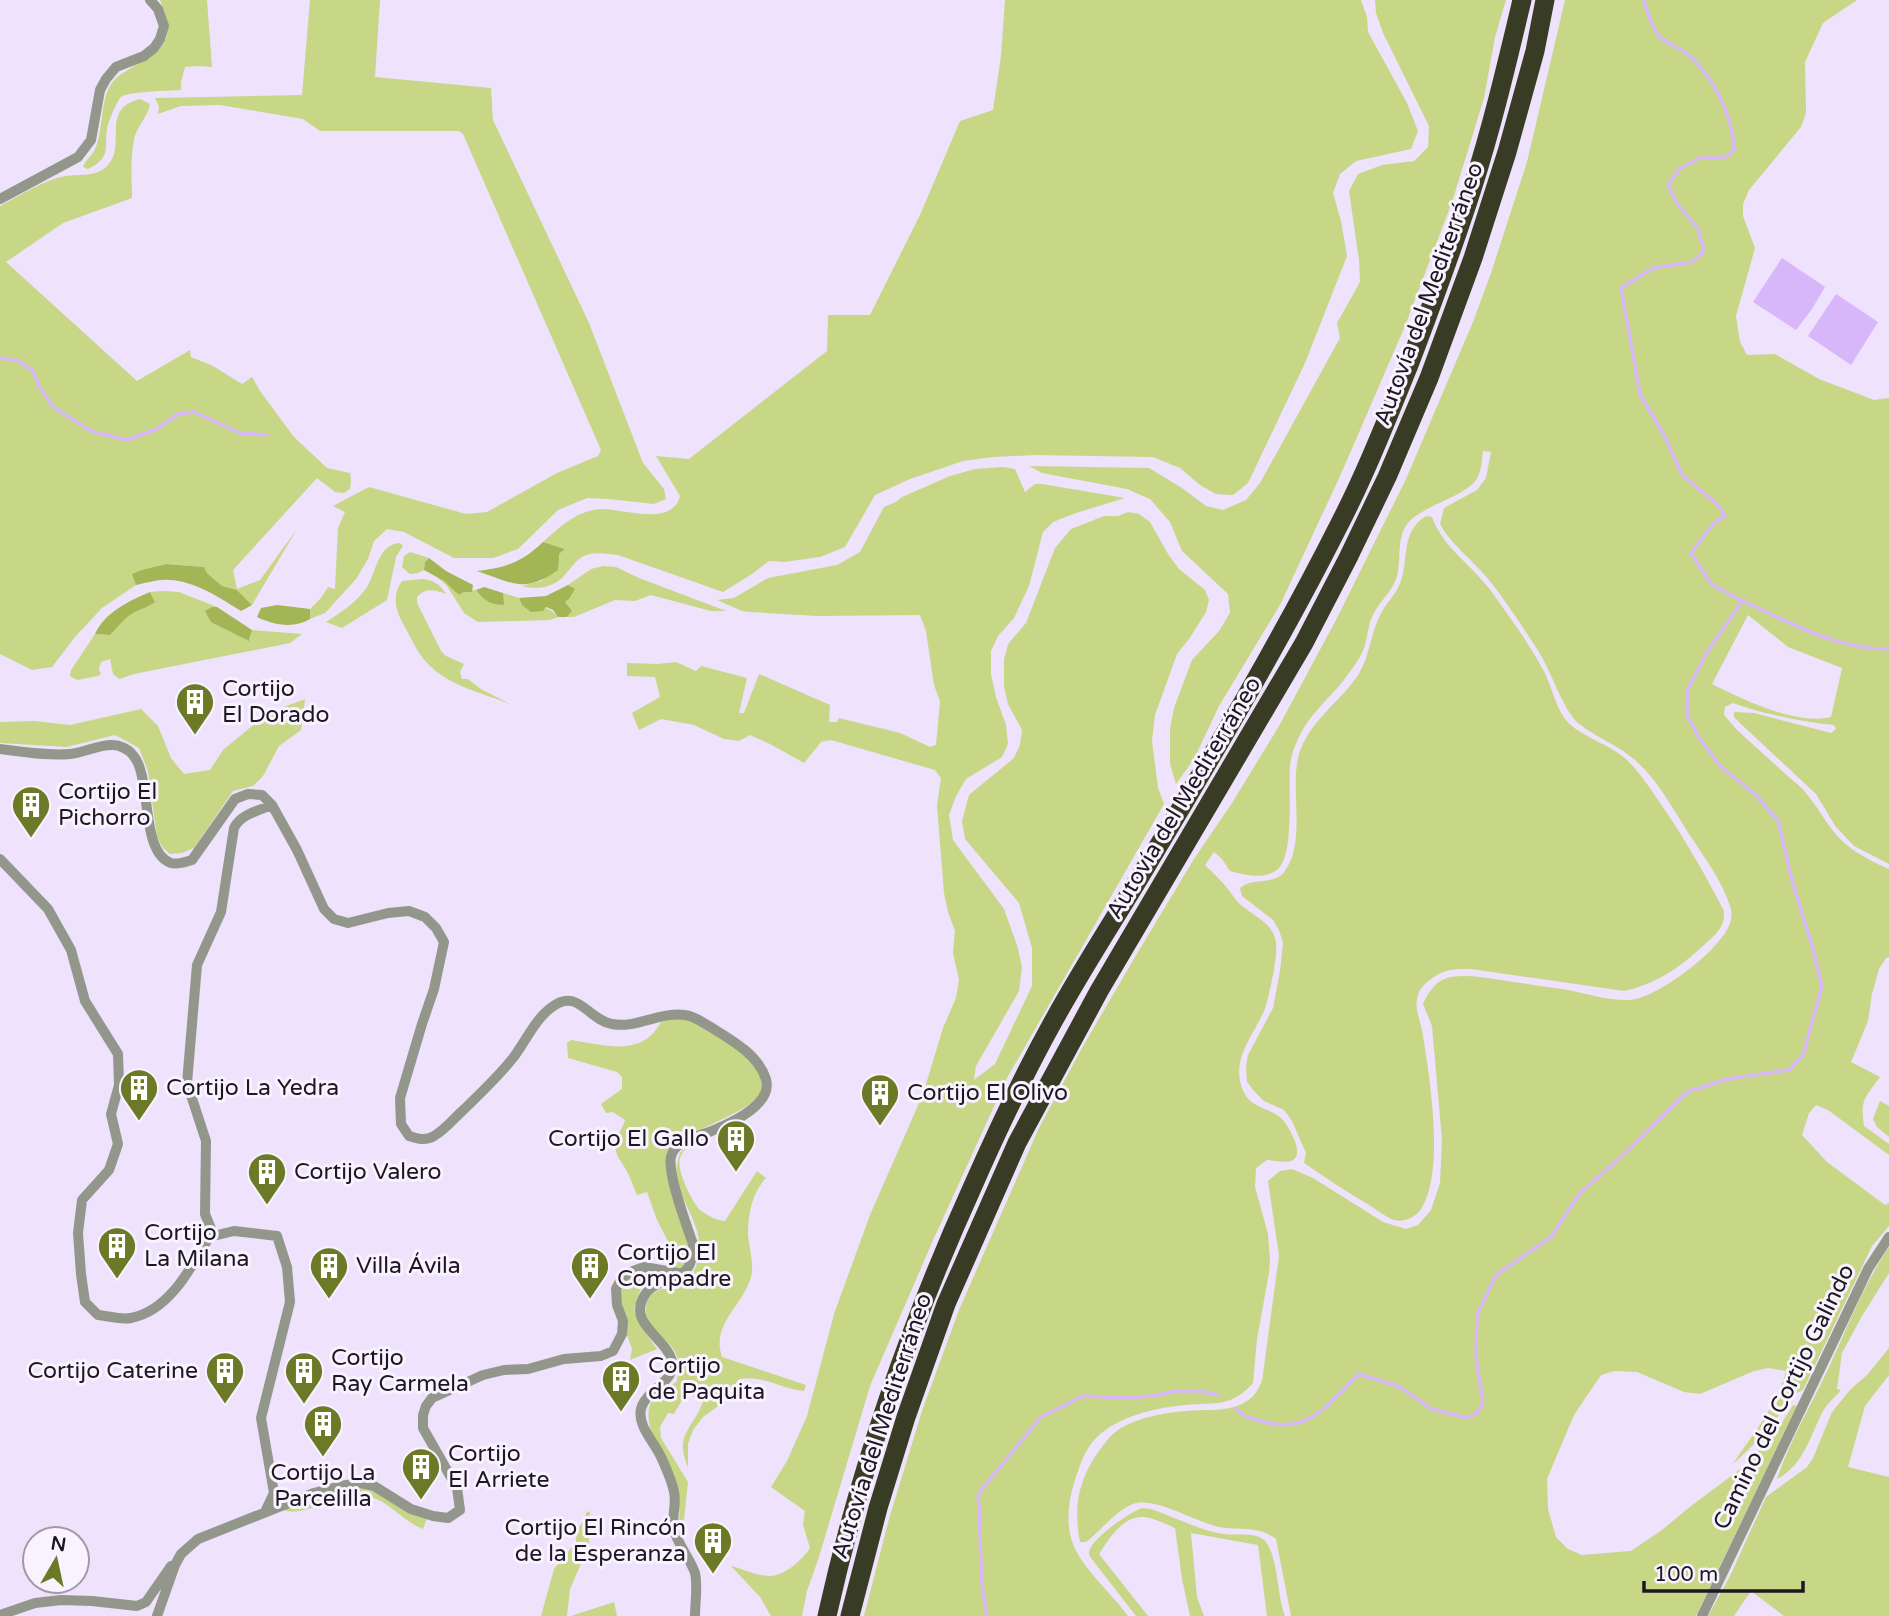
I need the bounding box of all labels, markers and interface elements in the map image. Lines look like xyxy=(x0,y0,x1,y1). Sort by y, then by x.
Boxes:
street label: Autovía del Mediterráneo xyxy=(1368,159,1490,429)
street label: Autovía del Mediterráneo xyxy=(1100,672,1268,924)
place label: Cortijo El Dorado xyxy=(222,675,329,729)
building icon: Cortijo El Dorado xyxy=(174,681,216,736)
place label: Cortijo El Pichorro xyxy=(58,778,157,832)
building icon: Cortijo El Pichorro xyxy=(10,784,52,839)
building icon: Cortijo La Yedra xyxy=(118,1067,160,1122)
building icon: Cortijo El Olivo xyxy=(859,1072,901,1127)
place label: Cortijo La Yedra xyxy=(166,1074,339,1102)
place label: Cortijo El Olivo xyxy=(907,1079,1068,1107)
building icon: Cortijo El Gallo xyxy=(715,1118,757,1173)
place label: Cortijo El Gallo xyxy=(548,1125,709,1153)
building icon: Cortijo Valero xyxy=(246,1151,288,1206)
place label: Cortijo Valero xyxy=(294,1158,442,1186)
place label: Cortijo La Milana xyxy=(144,1219,249,1273)
building icon: Cortijo La Milana xyxy=(96,1225,138,1280)
place label: Cortijo El Compadre xyxy=(617,1239,731,1293)
building icon: Villa Ávila xyxy=(308,1245,350,1300)
building icon: Cortijo El Compadre xyxy=(569,1245,611,1300)
place label: Villa Ávila xyxy=(356,1252,461,1280)
street label: Camino del Cortijo Galindo xyxy=(1707,1260,1861,1534)
street label: Autovía del Mediterráneo xyxy=(826,1290,938,1562)
place label: Cortijo Ray Carmela xyxy=(331,1344,469,1398)
building icon: Cortijo Caterine xyxy=(204,1350,246,1405)
building icon: Cortijo Ray Carmela xyxy=(283,1350,325,1405)
place label: Cortijo de Paquita xyxy=(648,1352,765,1406)
place label: Cortijo Caterine xyxy=(27,1357,198,1385)
building icon: Cortijo de Paquita xyxy=(600,1358,642,1413)
building icon: Cortijo La Parcelilla xyxy=(302,1403,344,1458)
place label: Cortijo El Arriete xyxy=(448,1440,549,1494)
building icon: Cortijo El Arriete xyxy=(400,1446,442,1501)
place label: Cortijo La Parcelilla xyxy=(271,1459,375,1513)
place label: Cortijo El Rincón de la Esperanza xyxy=(505,1514,686,1568)
building icon: Cortijo El Rincón de la Esperanza xyxy=(692,1520,734,1575)
north arrow xyxy=(21,1525,91,1595)
text: N xyxy=(49,1532,68,1556)
scale bar xyxy=(1644,1550,1803,1594)
text: 100 m xyxy=(1654,1562,1718,1587)

